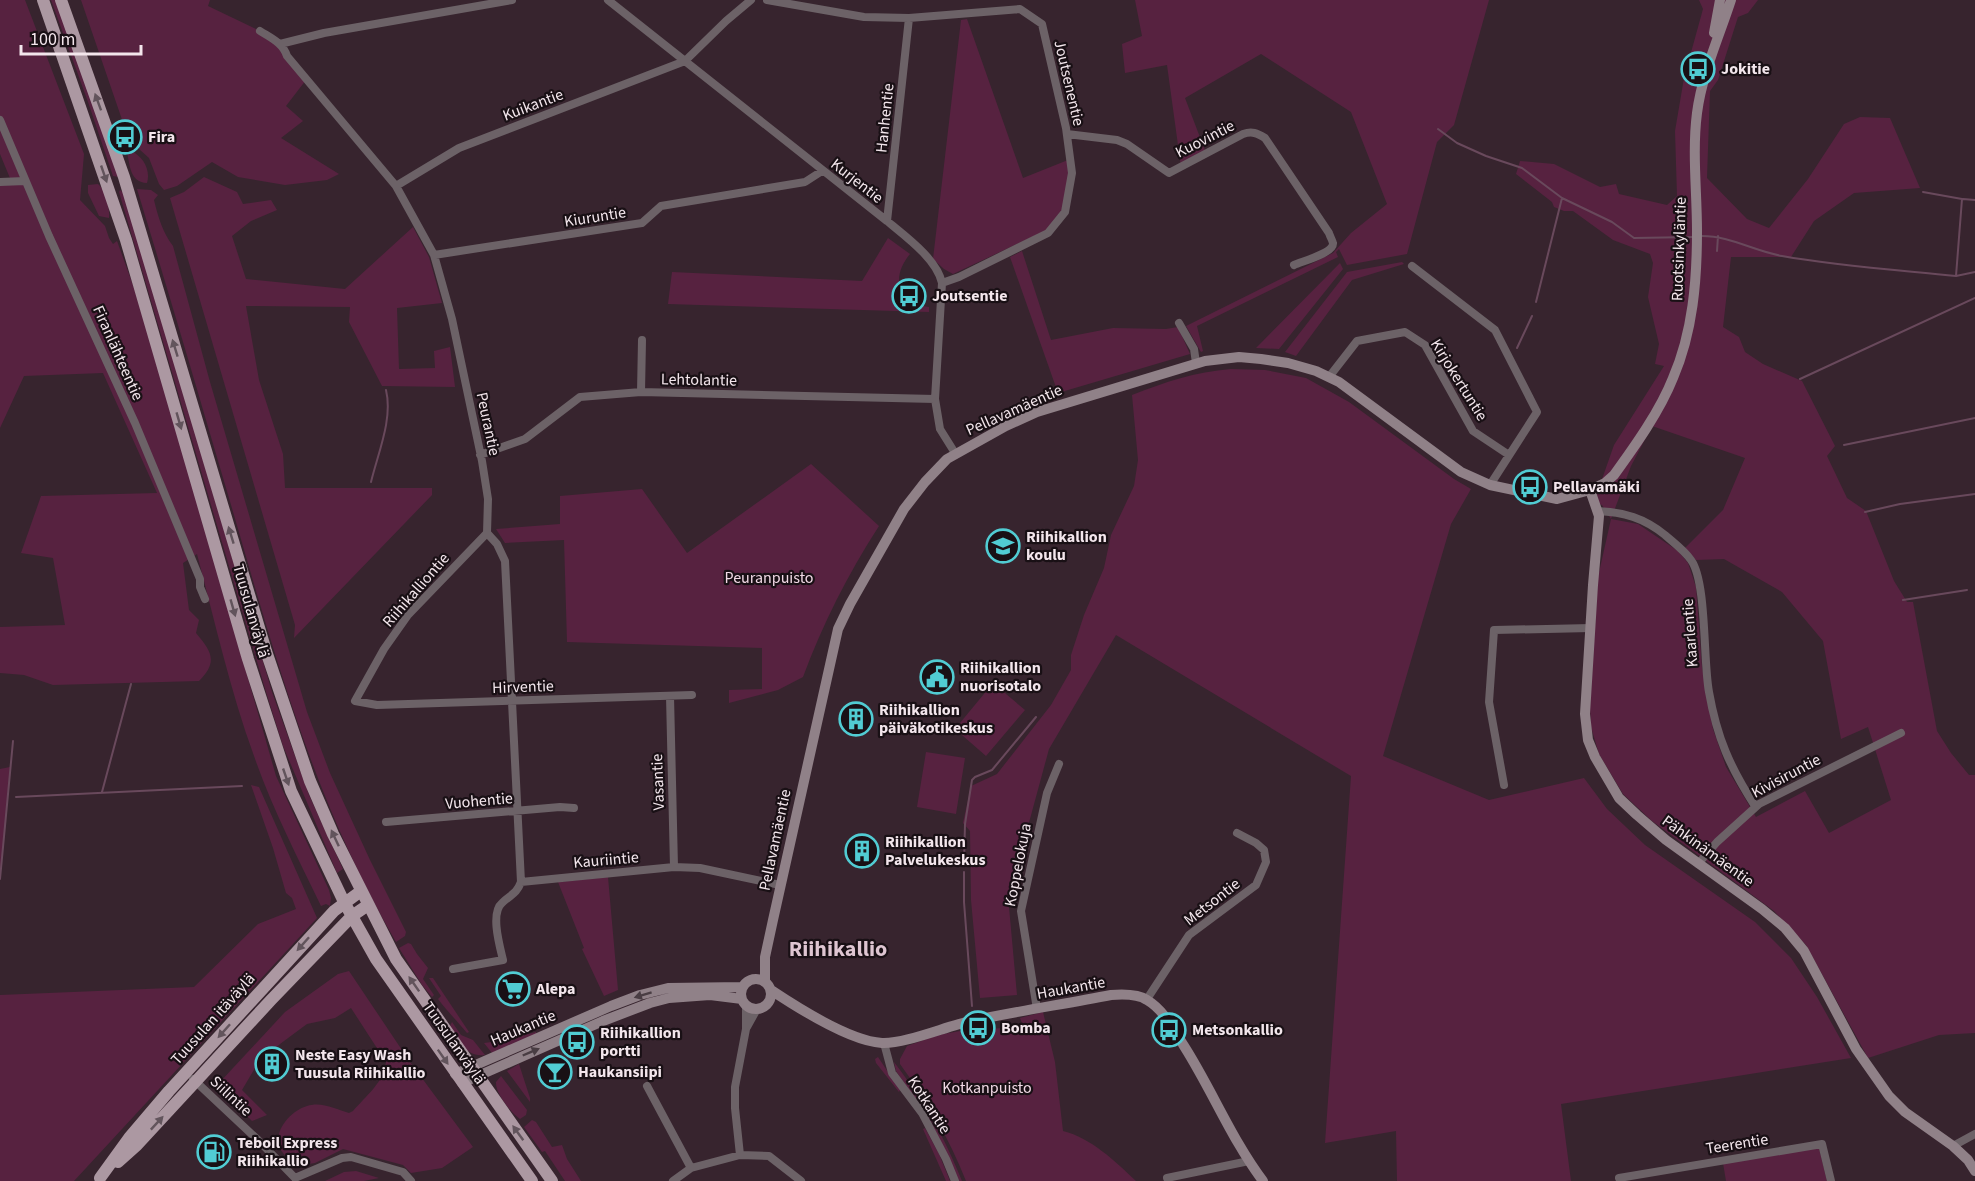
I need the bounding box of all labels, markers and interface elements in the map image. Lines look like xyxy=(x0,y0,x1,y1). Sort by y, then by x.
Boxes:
scale bar xyxy=(21,18,141,56)
text: 100 m xyxy=(30,27,75,52)
street label: Joutsenentie xyxy=(1048,38,1090,128)
bus stop icon: Jokitie xyxy=(1680,51,1716,87)
place label: Jokitie xyxy=(1721,58,1770,80)
street label: Hanhentie xyxy=(870,82,900,154)
street label: Kuikantie xyxy=(499,83,567,127)
one-way arrow xyxy=(92,93,102,111)
street label: Kuovintie xyxy=(1172,115,1238,163)
bus stop icon: Fira xyxy=(107,119,143,155)
place label: Fira xyxy=(148,126,175,148)
street label: Kurjentie xyxy=(826,153,888,209)
one-way arrow xyxy=(100,165,110,183)
street label: Ruotsinkyläntie xyxy=(1666,196,1692,302)
street label: Kiuruntie xyxy=(563,201,627,233)
bus stop icon: Joutsentie xyxy=(891,278,927,314)
place label: Joutsentie xyxy=(932,285,1007,307)
street label: Firanlähteentie xyxy=(87,302,149,404)
street label: Kirjokertuntie xyxy=(1425,335,1493,425)
one-way arrow xyxy=(170,339,179,357)
street label: Lehtolantie xyxy=(661,368,737,392)
street label: Pellavamäentie xyxy=(962,379,1066,441)
street label: Peurantie xyxy=(471,390,505,458)
one-way arrow xyxy=(175,412,184,430)
bus stop icon: Pellavamäki xyxy=(1512,469,1548,505)
place label: Pellavamäki xyxy=(1553,476,1640,498)
one-way arrow xyxy=(226,526,235,544)
place label: Riihikallion koulu xyxy=(1026,526,1107,566)
school or university icon: Riihikallion koulu xyxy=(985,528,1021,564)
street label: Riihikalliontie xyxy=(377,548,455,632)
street label: Tuusulanväylä xyxy=(227,562,275,660)
park label: Peuranpuisto xyxy=(724,567,814,589)
street label: Kaarlentie xyxy=(1677,598,1703,668)
one-way arrow xyxy=(229,600,238,618)
place label: Riihikallion nuorisotalo xyxy=(960,657,1041,697)
public building icon: Riihikallion nuorisotalo xyxy=(919,659,955,695)
street label: Hirventie xyxy=(492,675,554,699)
place label: Riihikallion päiväkotikeskus xyxy=(879,699,993,739)
building icon: Riihikallion päiväkotikeskus xyxy=(838,701,874,737)
street label: Kivisiruntie xyxy=(1747,749,1825,803)
street label: Vasantie xyxy=(646,753,670,811)
one-way arrow xyxy=(282,768,291,786)
street label: Vuohentie xyxy=(444,787,514,815)
street label: Pellavamäentie xyxy=(753,787,797,893)
street label: Pähkinämäentie xyxy=(1657,810,1759,892)
street label: Koppelokuja xyxy=(999,821,1037,909)
one-way arrow xyxy=(331,830,340,847)
place label: Riihikallion Palvelukeskus xyxy=(885,831,986,871)
building icon: Riihikallion Palvelukeskus xyxy=(844,833,880,869)
street label: Kauriintie xyxy=(572,846,640,874)
street label: Metsontie xyxy=(1179,873,1245,931)
district label: Riihikallio xyxy=(789,933,887,965)
one-way arrow xyxy=(297,936,310,951)
street label: Tuusulan itäväylä xyxy=(166,968,260,1070)
supermarket icon: Alepa xyxy=(495,971,531,1007)
street label: Haukantie xyxy=(1035,971,1107,1005)
one-way arrow xyxy=(408,977,420,993)
place label: Alepa xyxy=(535,978,575,1000)
one-way arrow xyxy=(634,991,652,1000)
street label: Tuusulanväylä xyxy=(417,997,491,1089)
street label: Haukantie xyxy=(487,1004,559,1052)
bus stop icon: Bomba xyxy=(960,1010,996,1046)
bus stop icon: Metsonkallio xyxy=(1151,1012,1187,1048)
place label: Bomba xyxy=(1001,1017,1051,1039)
place label: Metsonkallio xyxy=(1192,1019,1283,1041)
place label: Riihikallion portti xyxy=(600,1022,681,1062)
one-way arrow xyxy=(217,1024,231,1039)
bus stop icon: Riihikallion portti xyxy=(559,1024,595,1060)
place label: Neste Easy Wash Tuusula Riihikallio xyxy=(295,1044,426,1084)
building icon: Neste Easy Wash Tuusula Riihikallio xyxy=(254,1046,290,1082)
one-way arrow xyxy=(522,1047,540,1057)
one-way arrow xyxy=(437,1049,448,1065)
bar icon: Haukansiipi xyxy=(537,1054,573,1090)
place label: Haukansiipi xyxy=(578,1061,662,1083)
street label: Siilintie xyxy=(205,1071,257,1121)
street label: Kotkantie xyxy=(902,1072,956,1138)
park label: Kotkanpuisto xyxy=(942,1077,1032,1099)
one-way arrow xyxy=(150,1116,164,1131)
one-way arrow xyxy=(513,1126,525,1141)
street label: Teerentie xyxy=(1704,1128,1770,1160)
place label: Teboil Express Riihikallio xyxy=(237,1132,337,1172)
fuel station icon: Teboil Express Riihikallio xyxy=(196,1134,232,1170)

